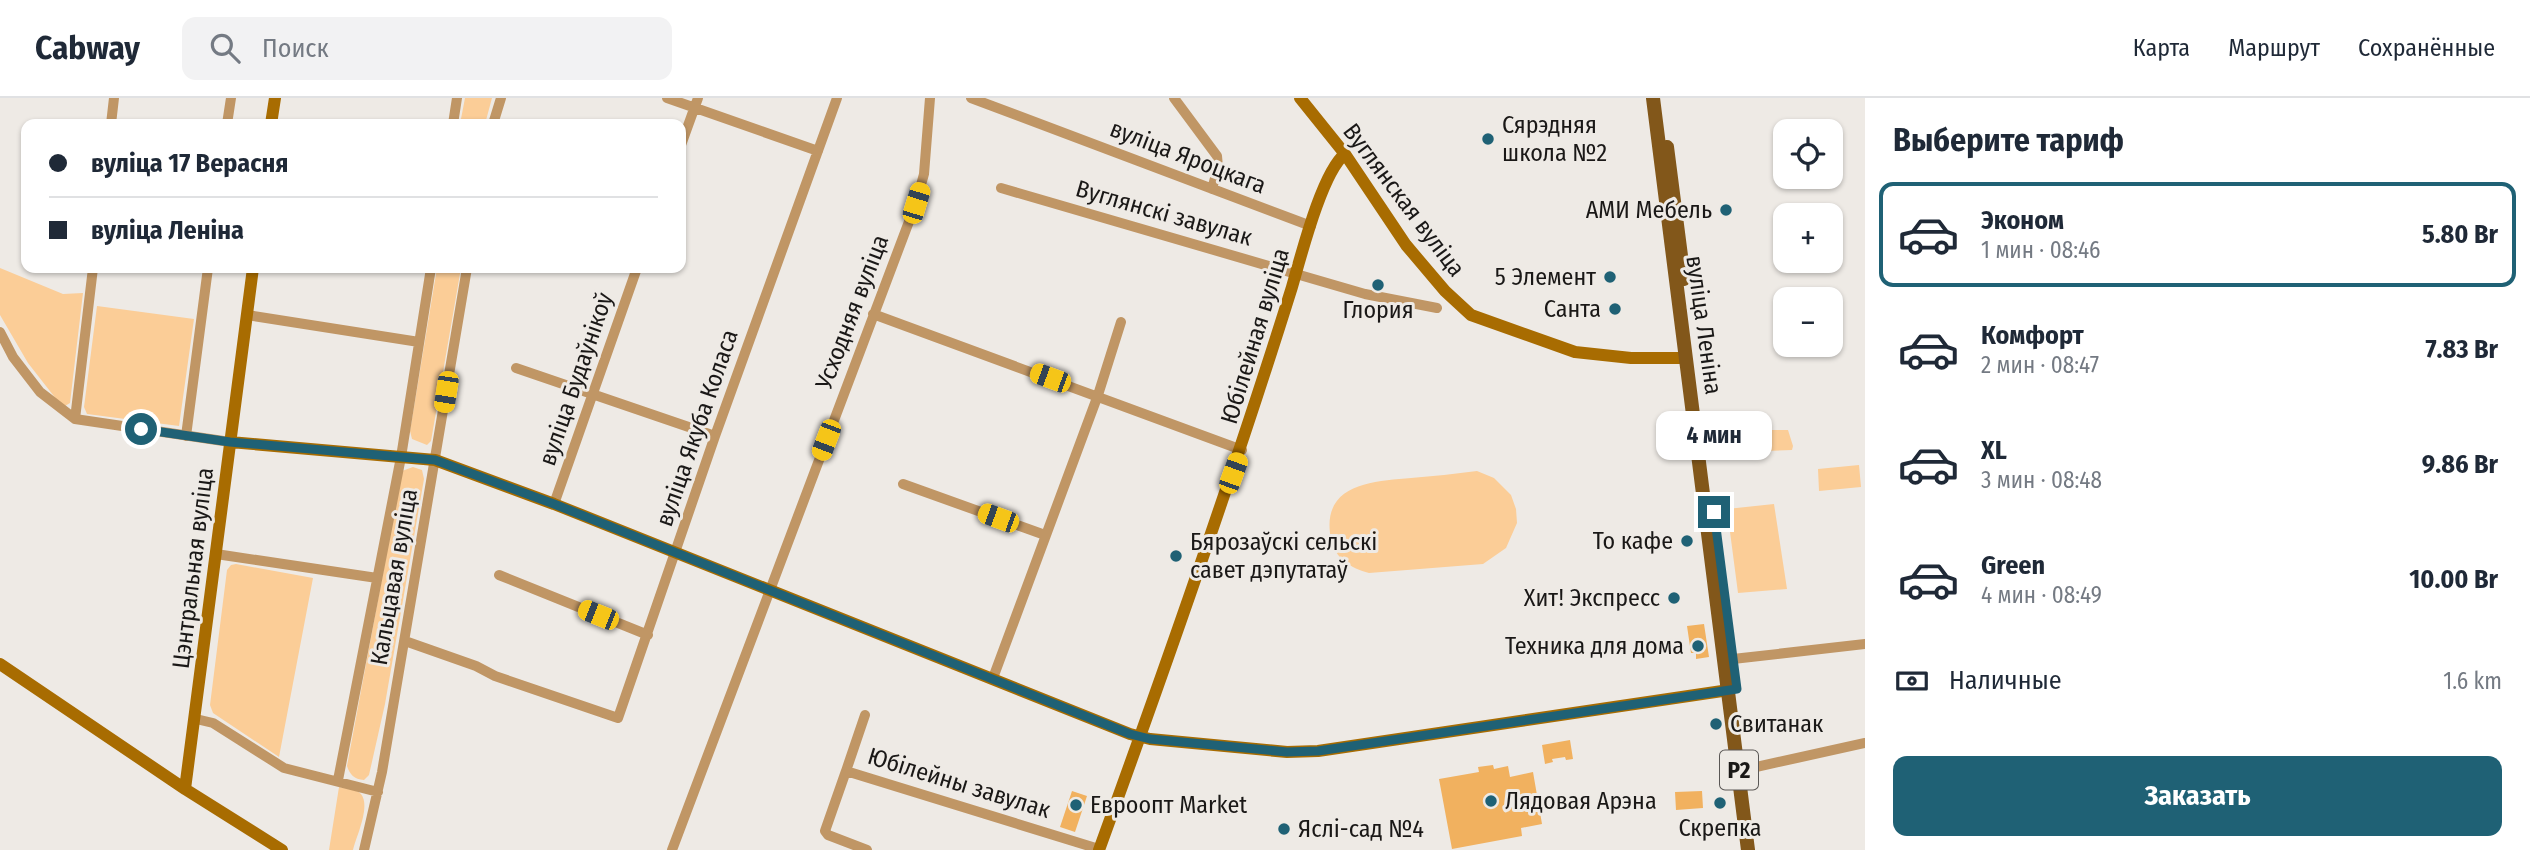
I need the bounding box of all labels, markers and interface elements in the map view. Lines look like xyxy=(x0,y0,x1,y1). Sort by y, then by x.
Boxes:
search box xyxy=(182,17,672,80)
text: Cabway xyxy=(35,28,140,68)
icon: search xyxy=(206,29,244,67)
text: Поиск xyxy=(262,33,329,64)
text: Карта xyxy=(2133,34,2190,62)
text: Маршрут xyxy=(2228,34,2320,62)
text: Сохранённые xyxy=(2358,34,2495,62)
place label: Сярэдняя школа №2 xyxy=(1502,111,1607,167)
street label: вуліца Яроцкага xyxy=(1106,114,1270,200)
street label: Вуглянская вуліца xyxy=(1337,118,1471,282)
map controls xyxy=(1773,119,1843,357)
button: locate xyxy=(1773,119,1843,189)
text: Выберите тариф xyxy=(1893,121,2124,159)
marker: Сярэдняя школа №2 xyxy=(1480,131,1496,147)
text: вуліца 17 Верасня xyxy=(91,148,288,179)
street label: Вуглянскі завулак xyxy=(1073,174,1256,252)
car xyxy=(900,180,933,226)
place label: АМИ Мебель xyxy=(1586,196,1712,224)
marker: АМИ Мебель xyxy=(1718,202,1734,218)
button: + xyxy=(1773,203,1843,273)
icon: car xyxy=(1897,203,1960,266)
text: Эконом xyxy=(1981,205,2064,236)
text: вуліца Леніна xyxy=(91,215,244,246)
text: 5.80 Br xyxy=(2422,219,2498,250)
street label: Усходняя вуліца xyxy=(809,231,894,394)
text: 1 мин · 08:46 xyxy=(1981,236,2100,264)
street label: Юбілейная вуліца xyxy=(1215,245,1295,427)
street label: вуліца Леніна xyxy=(1680,254,1728,396)
place label: 5 Элемент xyxy=(1495,263,1596,291)
marker: 5 Элемент xyxy=(1602,269,1618,285)
marker: Глория xyxy=(1370,277,1386,293)
button: − xyxy=(1773,287,1843,357)
street label: вуліца Будаўнікоў xyxy=(533,289,619,469)
place label: Санта xyxy=(1544,295,1601,323)
place label: Глория xyxy=(1342,296,1414,324)
marker: Санта xyxy=(1607,301,1623,317)
icon: car xyxy=(1897,318,1960,381)
text: Комфорт xyxy=(1981,320,2084,351)
street label: вуліца Якуба Коласа xyxy=(650,326,744,530)
text: 7.83 Br xyxy=(2425,334,2498,365)
text: 2 мин · 08:47 xyxy=(1981,351,2099,379)
car xyxy=(1027,361,1074,395)
car xyxy=(433,370,460,414)
callout: 4 мин xyxy=(1656,410,1772,460)
route start xyxy=(125,413,157,445)
car xyxy=(809,417,844,463)
text: 4 мин xyxy=(1686,421,1742,449)
icon: car xyxy=(1897,433,1960,496)
text: XL xyxy=(1981,435,2007,466)
text: 9.86 Br xyxy=(2422,449,2498,480)
car xyxy=(1216,450,1251,496)
street label: Цэнтральная вуліца xyxy=(167,466,219,670)
text: 3 мин · 08:48 xyxy=(1981,466,2102,494)
street label: Кальцавая вуліца xyxy=(365,487,423,667)
route end xyxy=(1698,496,1730,528)
car xyxy=(975,501,1022,535)
place label: То кафе xyxy=(1593,527,1673,555)
place label: Бярозаўскі сельскі савет дэпутатаў xyxy=(1190,528,1377,584)
marker: То кафе xyxy=(1679,533,1695,549)
marker: Бярозаўскі сельскі савет дэпутатаў xyxy=(1168,548,1184,564)
icon: car xyxy=(1897,548,1960,611)
text: Green xyxy=(1981,550,2045,581)
text: 10.00 Br xyxy=(2409,564,2498,595)
text: 4 мин · 08:49 xyxy=(1981,581,2102,609)
place label: Хит! Экспресс xyxy=(1524,584,1660,612)
marker: Хит! Экспресс xyxy=(1666,590,1682,606)
car xyxy=(575,597,622,633)
place label: Техника для дома xyxy=(1505,632,1684,660)
marker: Техника для дома xyxy=(1690,638,1706,654)
icon: cash xyxy=(1893,662,1931,700)
text: Наличные xyxy=(1949,665,2062,696)
text: 1.6 km xyxy=(2443,667,2502,695)
place label: Свитанак xyxy=(1730,710,1824,738)
marker: Свитанак xyxy=(1708,716,1724,732)
street label: Юбілейны завулак xyxy=(864,742,1054,824)
road number: Р2 xyxy=(1720,750,1758,790)
button: Заказать xyxy=(1893,756,2502,836)
place label: Лядовая Арэна xyxy=(1505,787,1657,815)
place label: Евроопт Market xyxy=(1090,791,1247,819)
marker: Лядовая Арэна xyxy=(1483,793,1499,809)
marker: Скрепка xyxy=(1712,795,1728,811)
marker: Евроопт Market xyxy=(1068,797,1084,813)
place label: Скрепка xyxy=(1678,814,1762,842)
place label: Яслі-сад №4 xyxy=(1298,815,1424,843)
marker: Яслі-сад №4 xyxy=(1276,821,1292,837)

